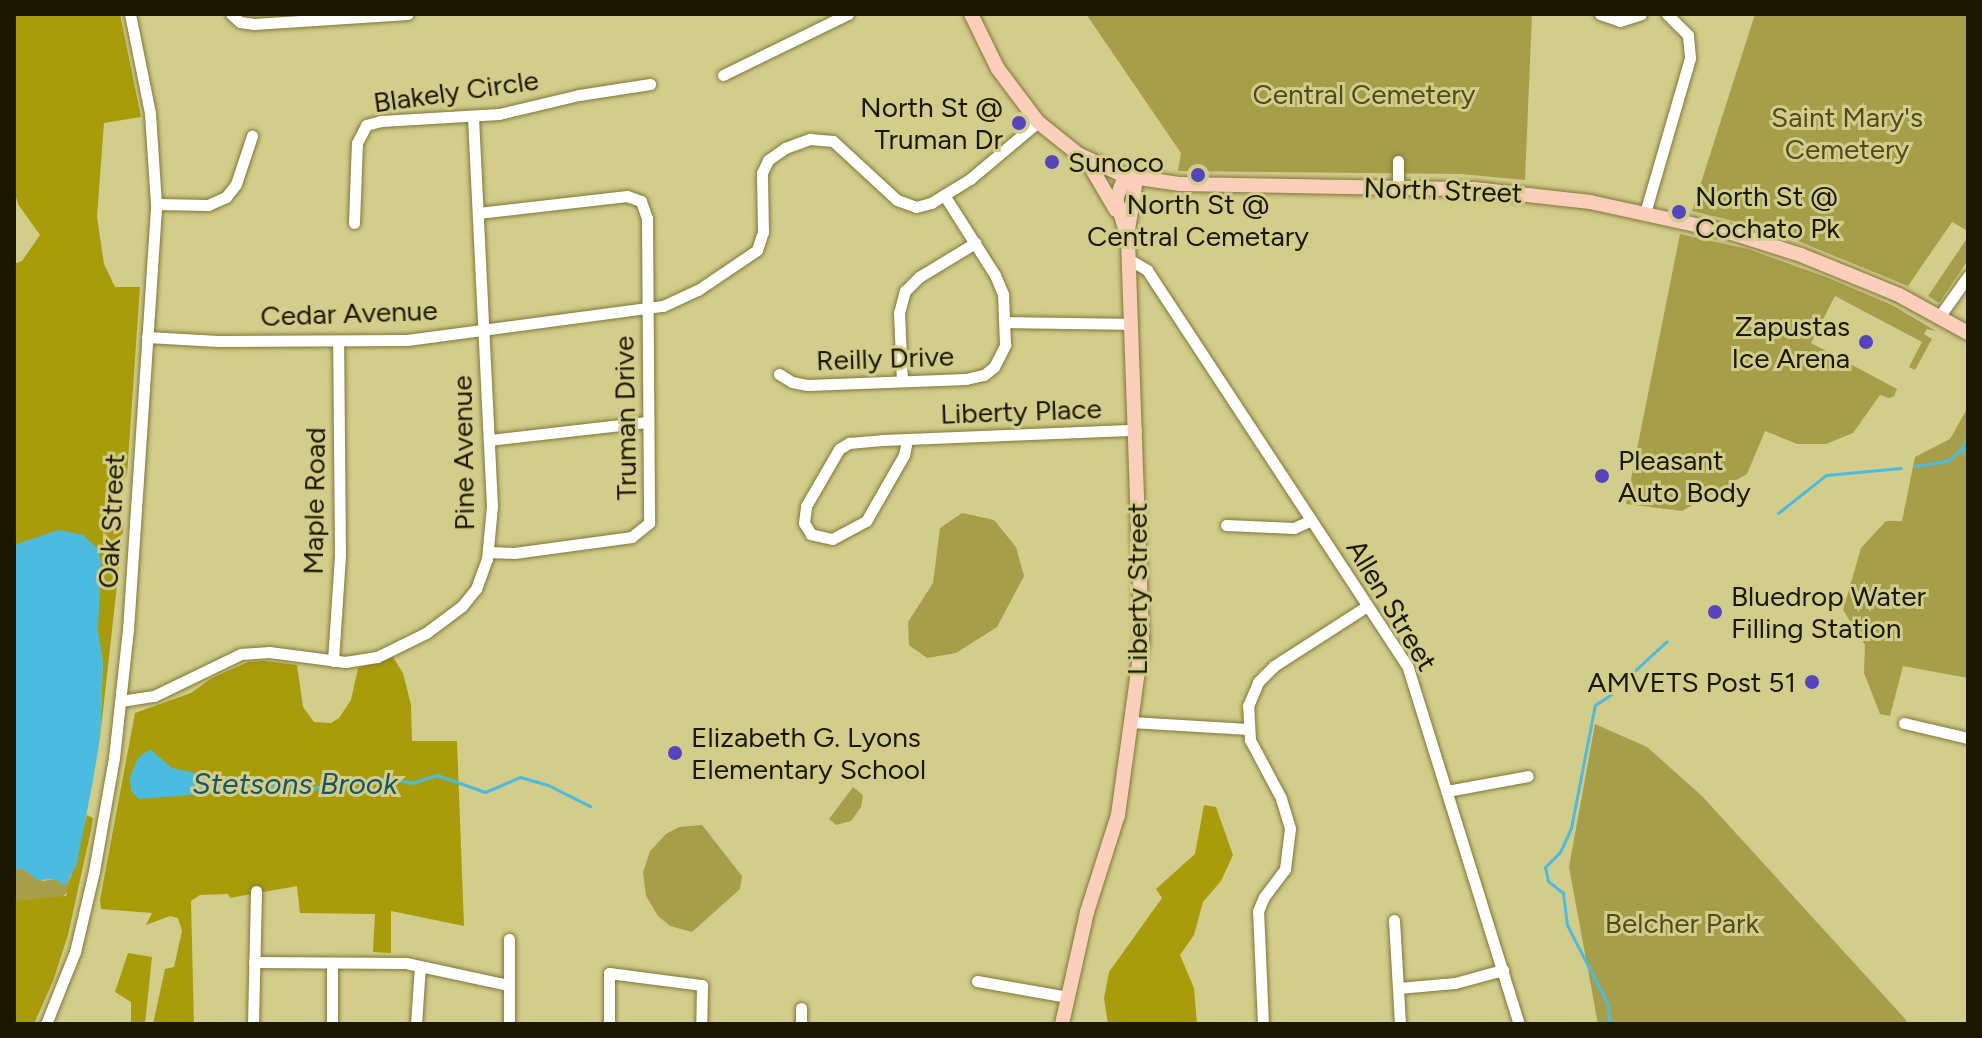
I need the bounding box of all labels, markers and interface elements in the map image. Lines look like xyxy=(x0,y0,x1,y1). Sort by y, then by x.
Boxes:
street label: Blakely Circle xyxy=(371,63,541,119)
park label: Central Cemetery xyxy=(1252,77,1476,111)
place label: North St @ Truman Dr xyxy=(860,90,1003,156)
park label: Saint Mary's Cemetery xyxy=(1771,100,1923,166)
marker: North St @ Truman Dr xyxy=(1010,114,1028,132)
place label: Sunoco xyxy=(1068,145,1164,179)
marker: Sunoco xyxy=(1043,153,1061,171)
marker: North St @ Central Cemetary xyxy=(1189,166,1207,184)
street label: North Street xyxy=(1363,170,1523,210)
place label: North St @ Cochato Pk xyxy=(1695,179,1840,245)
place label: North St @ Central Cemetary xyxy=(1087,187,1309,253)
marker: North St @ Cochato Pk xyxy=(1670,203,1688,221)
street label: Cedar Avenue xyxy=(260,293,438,333)
place label: Zapustas Ice Arena xyxy=(1731,309,1850,375)
marker: Zapustas Ice Arena xyxy=(1857,333,1875,351)
street label: Truman Drive xyxy=(607,335,643,501)
street label: Reilly Drive xyxy=(815,339,955,377)
street label: Pine Avenue xyxy=(445,375,481,531)
street label: Liberty Place xyxy=(940,391,1102,431)
street label: Maple Road xyxy=(296,427,332,575)
place label: Pleasant Auto Body xyxy=(1618,443,1751,509)
street label: Oak Street xyxy=(91,453,131,589)
marker: Pleasant Auto Body xyxy=(1593,467,1611,485)
street label: Liberty Street xyxy=(1120,503,1154,675)
street label: Allen Street xyxy=(1340,533,1444,677)
place label: Bluedrop Water Filling Station xyxy=(1731,579,1926,645)
marker: Bluedrop Water Filling Station xyxy=(1706,603,1724,621)
place label: AMVETS Post 51 xyxy=(1587,665,1796,699)
marker: AMVETS Post 51 xyxy=(1803,673,1821,691)
place label: Elizabeth G. Lyons Elementary School xyxy=(691,720,926,786)
marker: Elizabeth G. Lyons Elementary School xyxy=(666,744,684,762)
water label: Stetsons Brook xyxy=(192,766,398,802)
park label: Belcher Park xyxy=(1605,906,1759,940)

